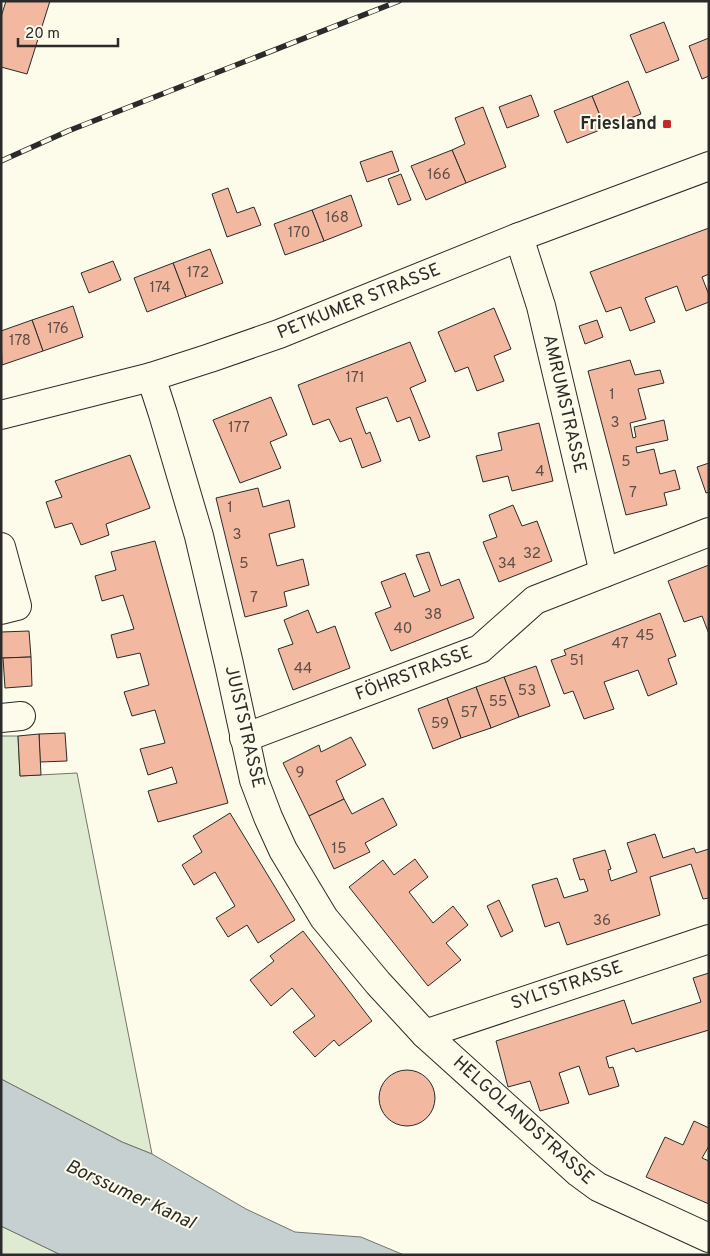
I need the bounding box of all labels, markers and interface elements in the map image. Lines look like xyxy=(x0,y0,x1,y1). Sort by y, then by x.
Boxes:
scale bar xyxy=(18,15,118,47)
text: 20 m xyxy=(25,25,60,44)
place label: Friesland xyxy=(580,113,657,136)
marker: Friesland xyxy=(661,118,673,130)
house number: 166 xyxy=(427,166,451,185)
house number: 168 xyxy=(325,209,349,228)
house number: 170 xyxy=(288,224,310,243)
street label: PETKUMER STRASSE xyxy=(274,259,444,345)
house number: 172 xyxy=(187,264,209,283)
house number: 174 xyxy=(149,279,171,298)
house number: 176 xyxy=(47,320,69,339)
house number: 178 xyxy=(9,332,31,351)
street label: AMRUMSTRASSE xyxy=(537,332,591,476)
house number: 171 xyxy=(345,369,365,388)
house number: 1 xyxy=(609,386,615,405)
house number: 3 xyxy=(610,414,620,433)
house number: 177 xyxy=(228,419,250,438)
house number: 5 xyxy=(621,453,631,472)
house number: 4 xyxy=(535,463,545,482)
house number: 7 xyxy=(629,484,637,503)
house number: 1 xyxy=(227,499,233,518)
house number: 3 xyxy=(232,526,242,545)
house number: 32 xyxy=(523,545,541,564)
house number: 5 xyxy=(239,555,249,574)
house number: 34 xyxy=(498,555,516,574)
house number: 7 xyxy=(250,589,258,608)
house number: 38 xyxy=(424,606,442,625)
house number: 40 xyxy=(394,620,412,639)
house number: 45 xyxy=(636,627,654,646)
house number: 47 xyxy=(612,635,629,654)
street label: FÖHRSTRASSE xyxy=(352,639,476,707)
house number: 51 xyxy=(570,652,584,671)
house number: 44 xyxy=(294,660,312,679)
street label: JUISTSTRASSE xyxy=(219,664,269,790)
house number: 53 xyxy=(518,682,536,701)
house number: 55 xyxy=(489,693,507,712)
house number: 57 xyxy=(461,704,478,723)
house number: 59 xyxy=(431,715,449,734)
house number: 9 xyxy=(296,764,304,783)
house number: 15 xyxy=(332,840,346,859)
house number: 36 xyxy=(593,912,611,931)
street label: SYLTSTRASSE xyxy=(508,956,626,1016)
street label: HELGOLANDSTRASSE xyxy=(448,1051,598,1191)
water label: Borssumer Kanal xyxy=(62,1155,200,1236)

